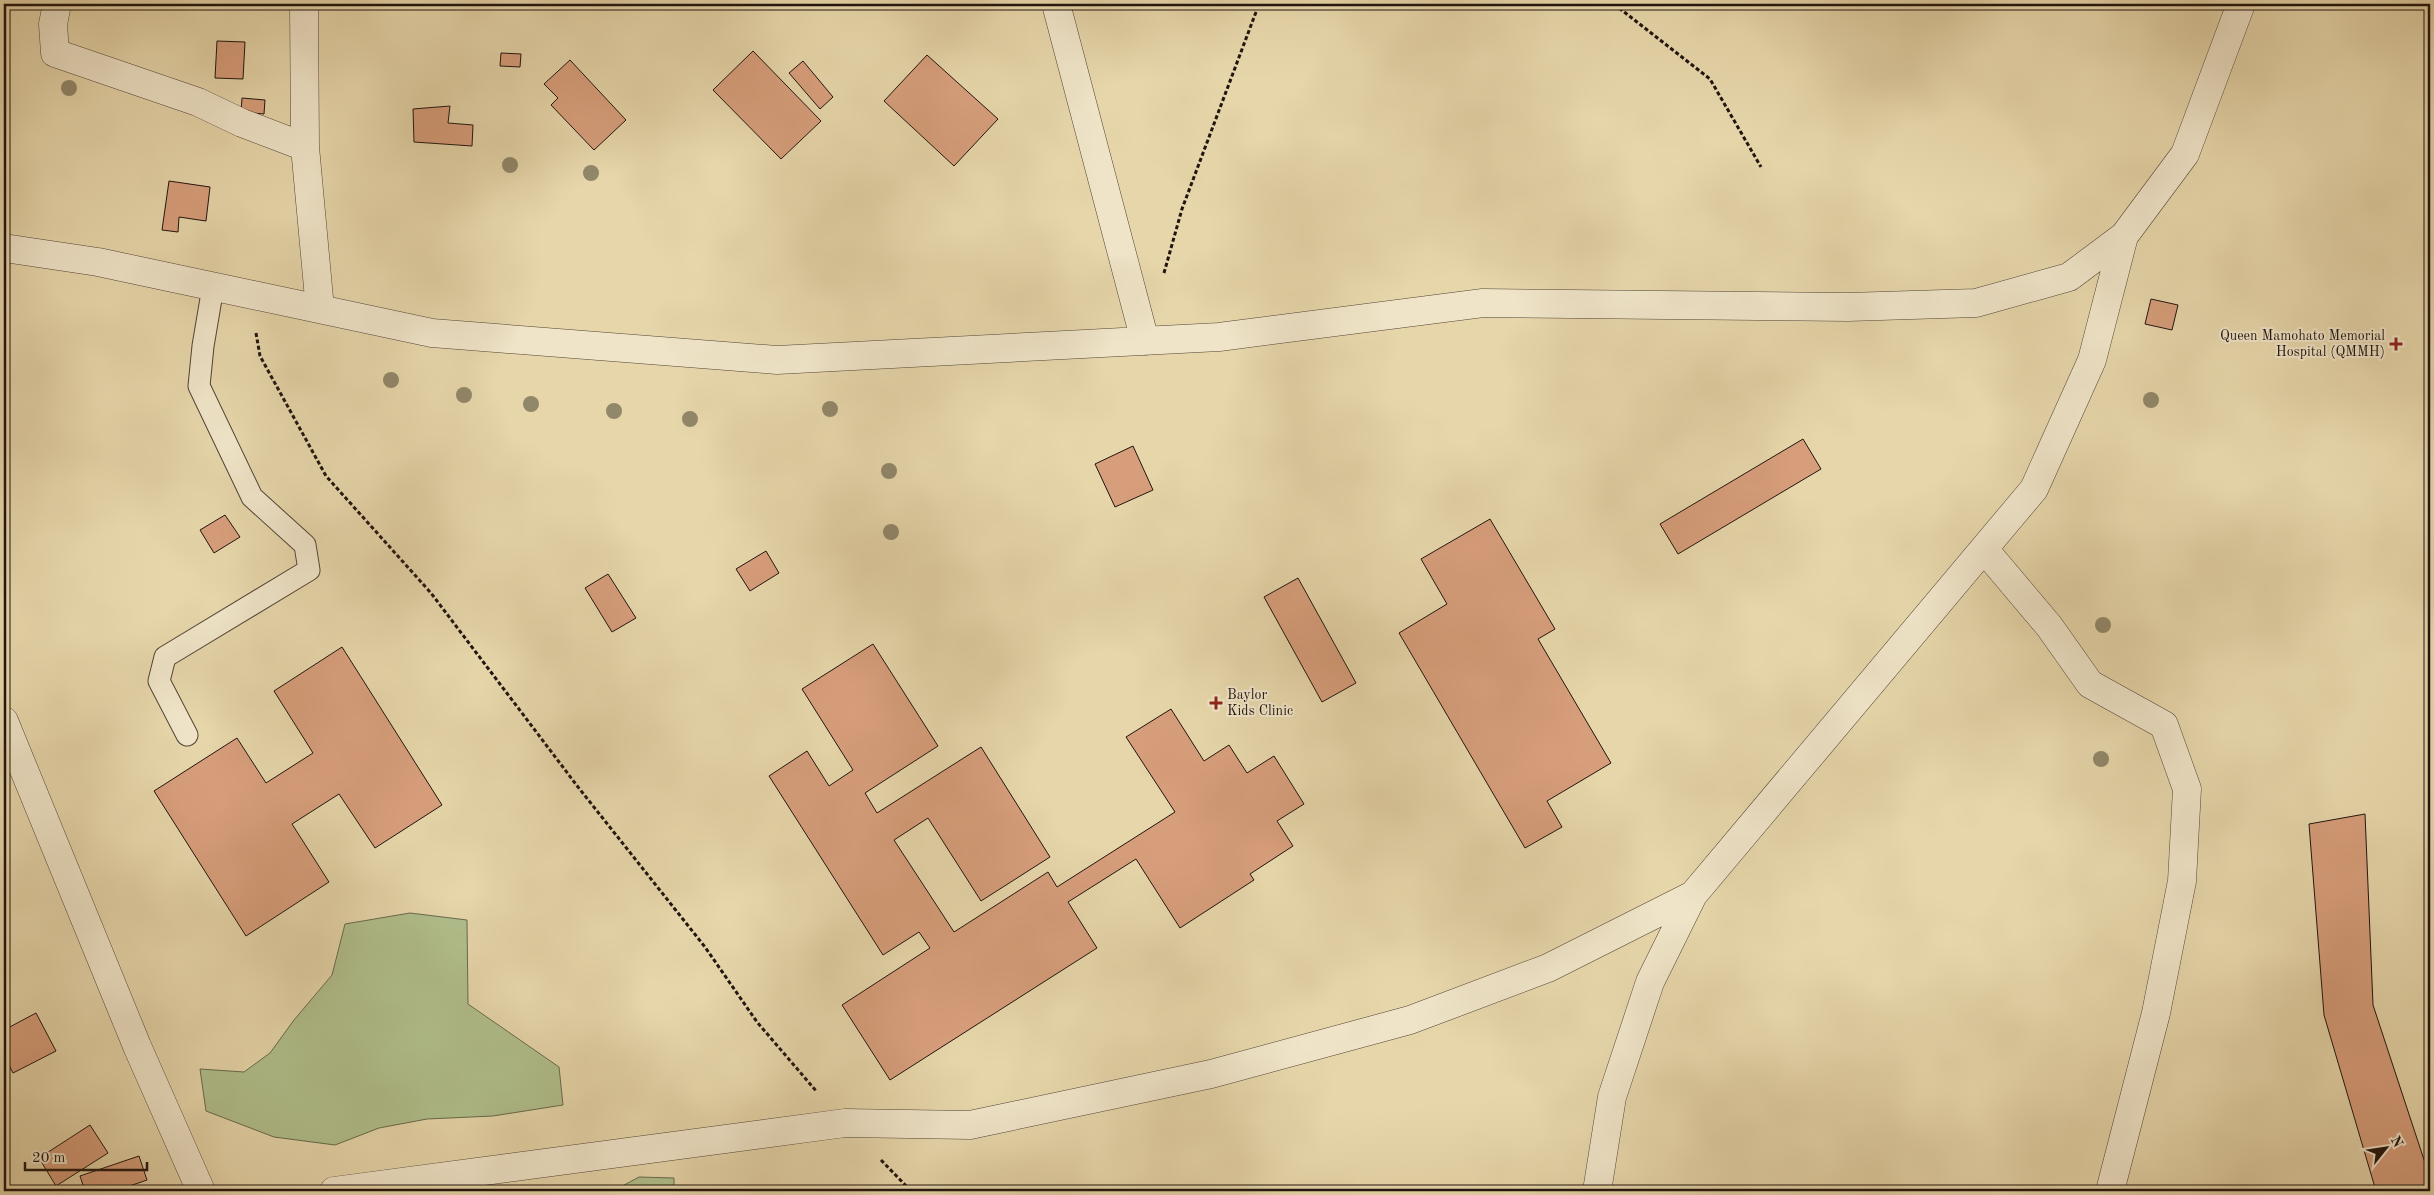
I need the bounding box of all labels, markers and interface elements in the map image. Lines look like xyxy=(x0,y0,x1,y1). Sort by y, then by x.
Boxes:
place label: Queen Mamohato Memorial Hospital (QMMH) xyxy=(2220,329,2385,359)
marker: Queen Mamohato Memorial Hospital (QMMH) xyxy=(2389,337,2403,351)
place label: Baylor Kids Clinic xyxy=(1227,688,1293,718)
marker: Baylor Kids Clinic xyxy=(1209,696,1223,710)
north arrow xyxy=(2362,1122,2412,1172)
text: N xyxy=(2388,1134,2405,1150)
scale bar xyxy=(25,1140,148,1172)
text: 20 m xyxy=(32,1151,66,1166)

